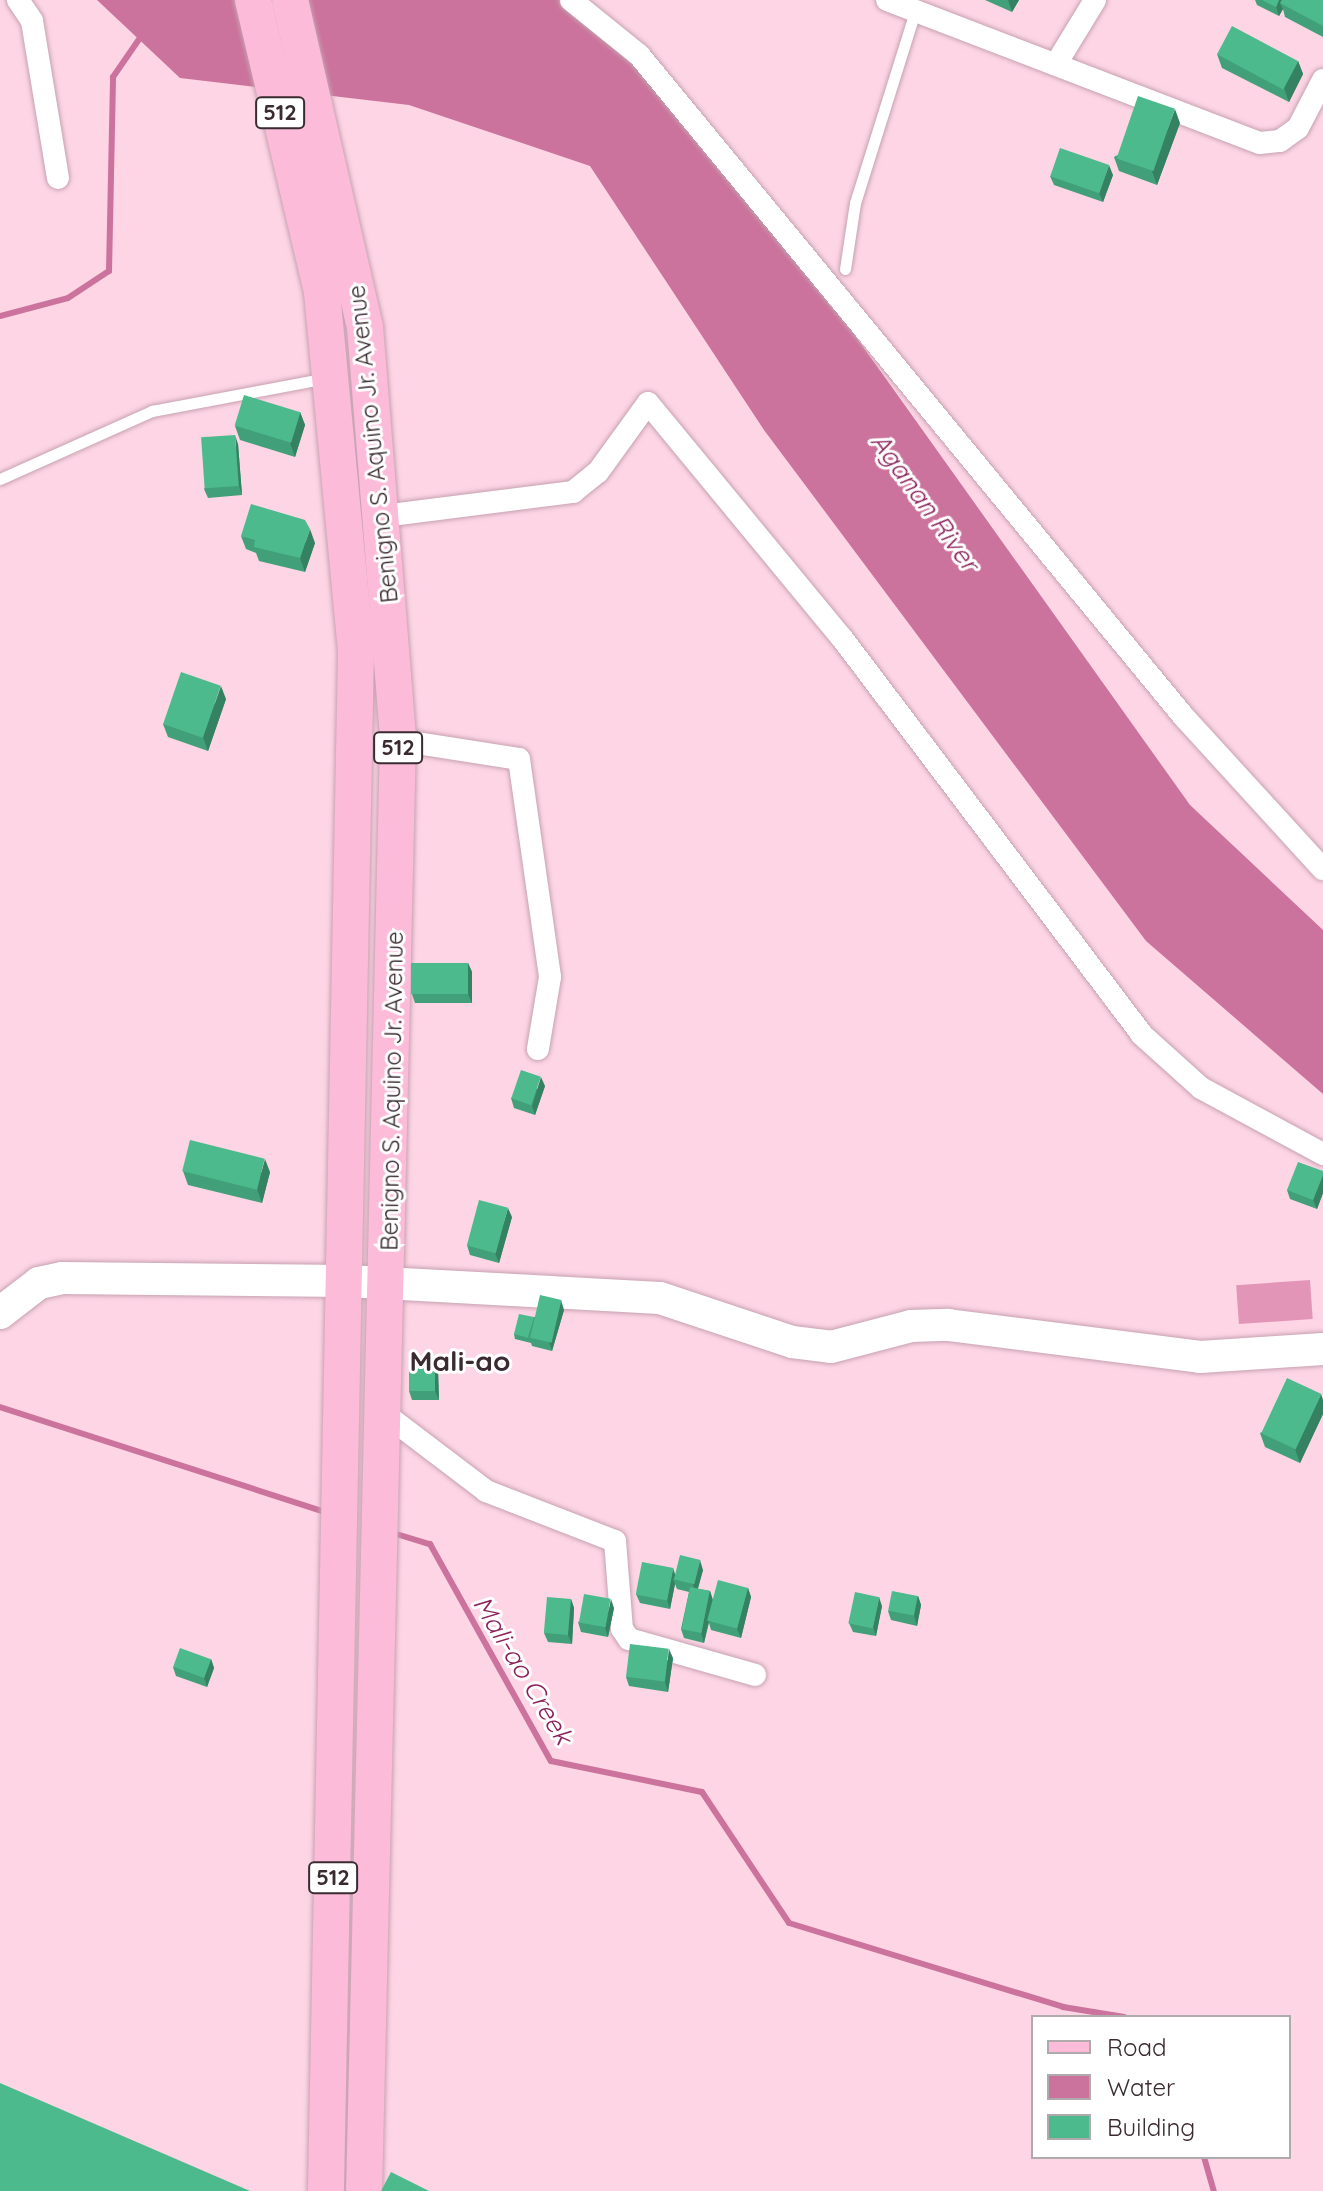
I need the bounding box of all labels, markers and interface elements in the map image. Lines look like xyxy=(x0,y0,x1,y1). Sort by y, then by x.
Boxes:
road number: 512 xyxy=(254,95,306,131)
street label: Benigno S. Aquino Jr. Avenue xyxy=(342,284,404,604)
water label: Aganan River xyxy=(865,427,985,577)
road number: 512 xyxy=(372,730,424,766)
street label: Benigno S. Aquino Jr. Avenue xyxy=(375,931,409,1251)
district label: Mali-ao xyxy=(410,1344,510,1378)
water label: Mali-ao Creek xyxy=(467,1590,579,1750)
road number: 512 xyxy=(307,1860,359,1896)
legend xyxy=(1031,2015,1291,2159)
text: Road xyxy=(1107,2032,1167,2062)
text: Water xyxy=(1107,2072,1175,2102)
text: Building xyxy=(1107,2112,1195,2142)

